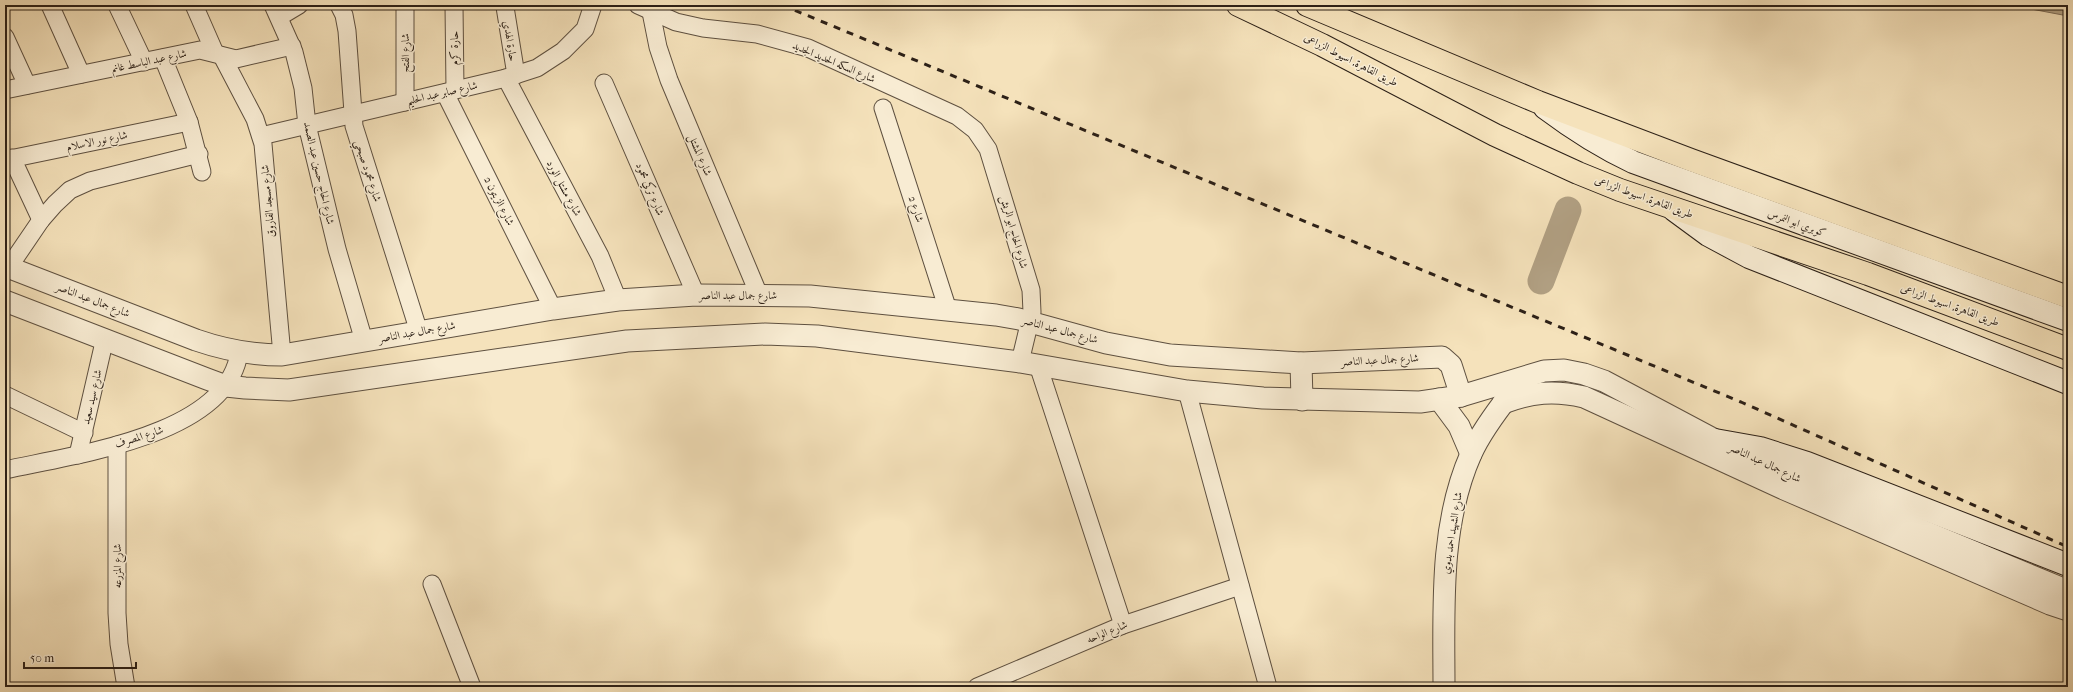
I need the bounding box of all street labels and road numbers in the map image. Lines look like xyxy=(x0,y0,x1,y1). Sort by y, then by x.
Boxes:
street label: حارة الهدي xyxy=(498,20,520,63)
street label: حارة كرم xyxy=(448,31,464,65)
street label: طريق القاهرة, اسيوط الزراعى xyxy=(1301,31,1400,90)
street label: شارع الفتح xyxy=(399,33,416,73)
street label: شارع السكه الحديد الجديد xyxy=(789,39,877,88)
street label: شارع عبد الباسط غانم xyxy=(110,47,188,78)
street label: شارع صابر عبد الحليم xyxy=(405,79,480,111)
street label: شارع الحاج حسين عبد الصمد xyxy=(297,120,337,227)
street label: شارع نور الاسلام xyxy=(65,128,129,157)
street label: شارع المشتل xyxy=(683,132,715,179)
street label: شارع محمود صبحي xyxy=(348,139,384,205)
street label: شارع مشتل الورد xyxy=(541,158,584,220)
street label: شارع تركي محمود xyxy=(630,160,668,219)
street label: شارع مسجد الفاروق xyxy=(258,164,281,238)
street label: طريق القاهرة, اسيوط الزراعى xyxy=(1593,173,1695,222)
street label: شارع الزيتون 2 xyxy=(478,174,517,229)
street label: شارع 2 xyxy=(903,194,926,225)
street label: شارع الحاج ابو الريش xyxy=(994,194,1031,271)
street label: كوبري ابو النمرس xyxy=(1765,206,1828,241)
street label: شارع جمال عبد الناصر xyxy=(52,280,132,323)
street label: طريق القاهرة, اسيوط الزراعى xyxy=(1899,281,2001,330)
street label: شارع جمال عبد الناصر xyxy=(698,289,777,305)
street label: شارع جمال عبد الناصر xyxy=(1019,313,1099,349)
street label: شارع جمال عبد الناصر xyxy=(377,319,457,348)
street label: شارع جمال عبد الناصر xyxy=(1340,351,1419,372)
street label: شارع سيد سعيد xyxy=(79,368,108,426)
street label: شارع المصرف xyxy=(113,423,166,454)
street label: شارع جمال عبد الناصر xyxy=(1725,440,1803,488)
street label: شارع الشهيد احمد بدوي xyxy=(1439,491,1468,576)
street label: شارع المزرعه xyxy=(111,544,127,588)
street label: شارع الواحه xyxy=(1085,618,1130,649)

